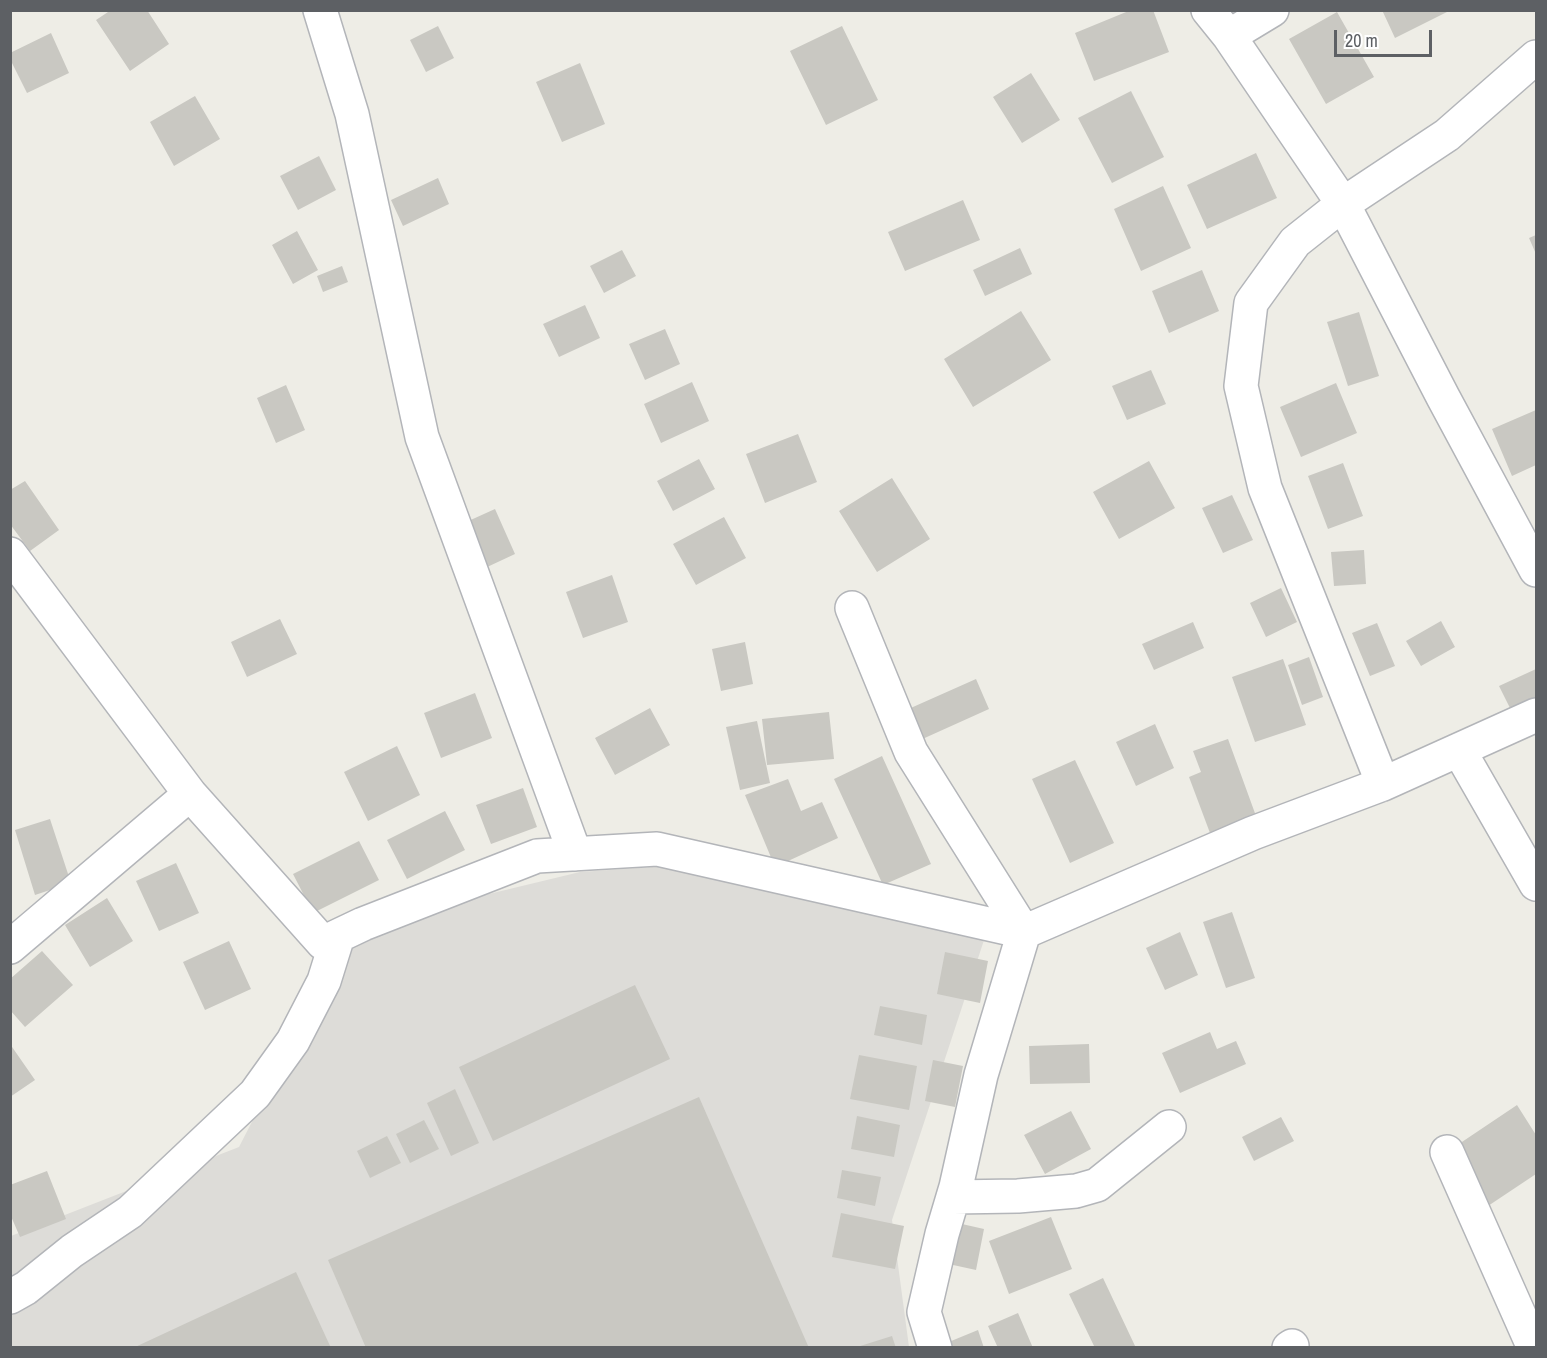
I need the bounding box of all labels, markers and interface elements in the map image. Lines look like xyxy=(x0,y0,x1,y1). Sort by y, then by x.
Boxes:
scale bar xyxy=(1337,18,1434,56)
text: 20 m xyxy=(1345,28,1378,53)

